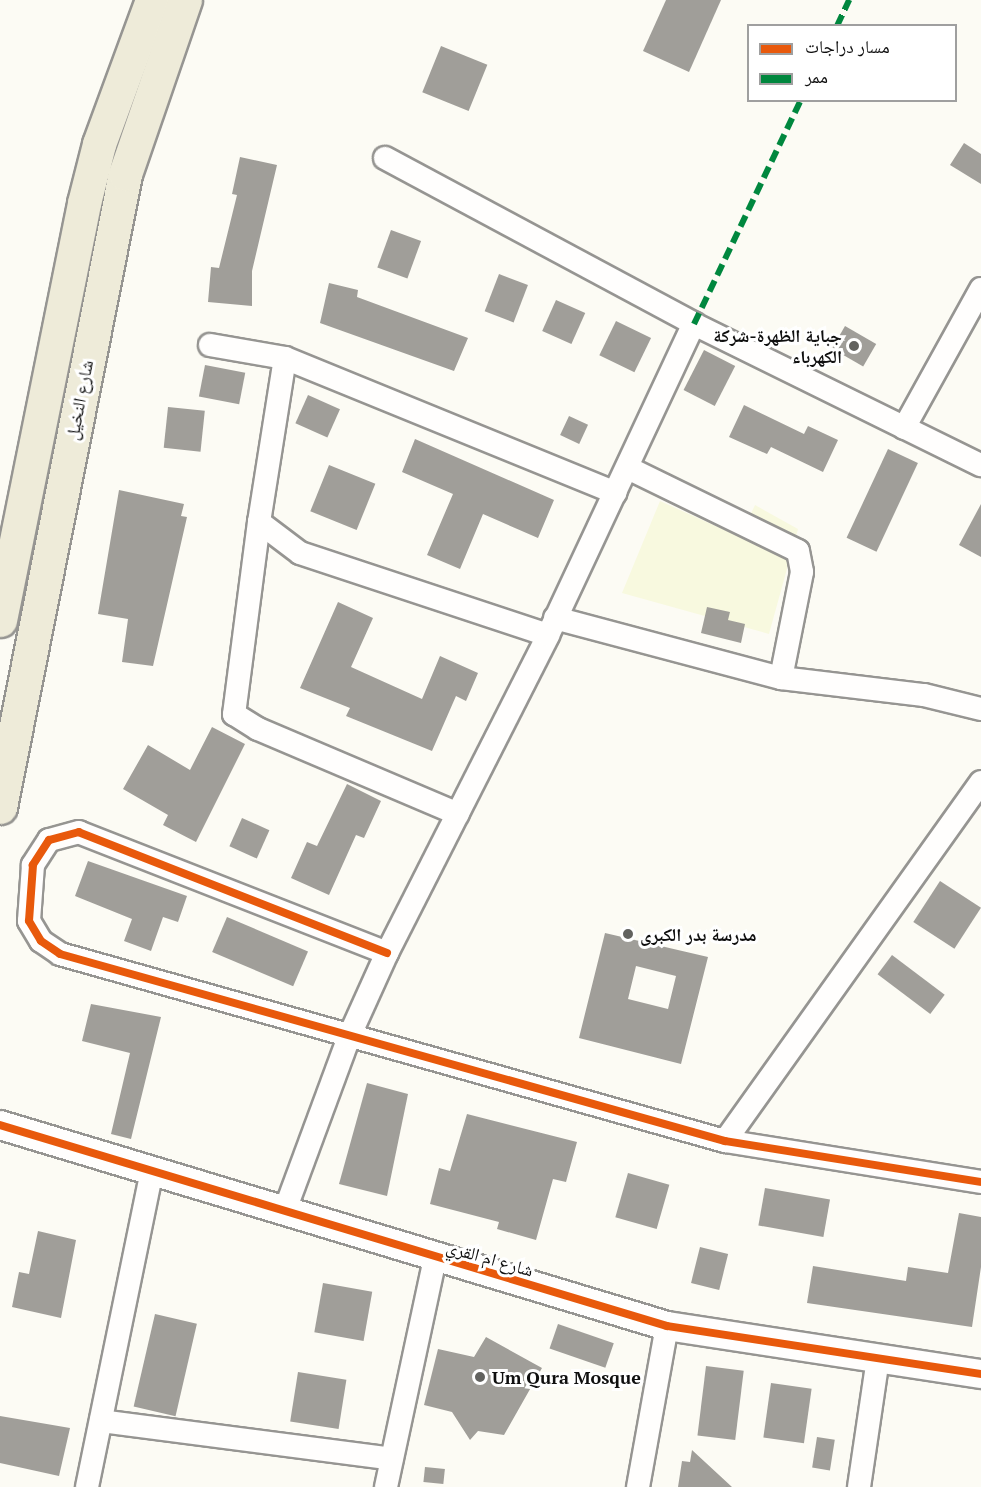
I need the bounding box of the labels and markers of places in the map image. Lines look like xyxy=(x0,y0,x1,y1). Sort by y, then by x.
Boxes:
place label: جباية الظهرة-شركة الكهرباء xyxy=(713,325,842,368)
marker: جباية الظهرة-شركة الكهرباء xyxy=(847,339,861,353)
place label: مدرسة بدر الكبرى xyxy=(640,923,756,945)
marker: مدرسة بدر الكبرى xyxy=(621,927,635,941)
place label: Um Qura Mosque xyxy=(492,1366,641,1388)
marker: Um Qura Mosque xyxy=(473,1370,487,1384)

